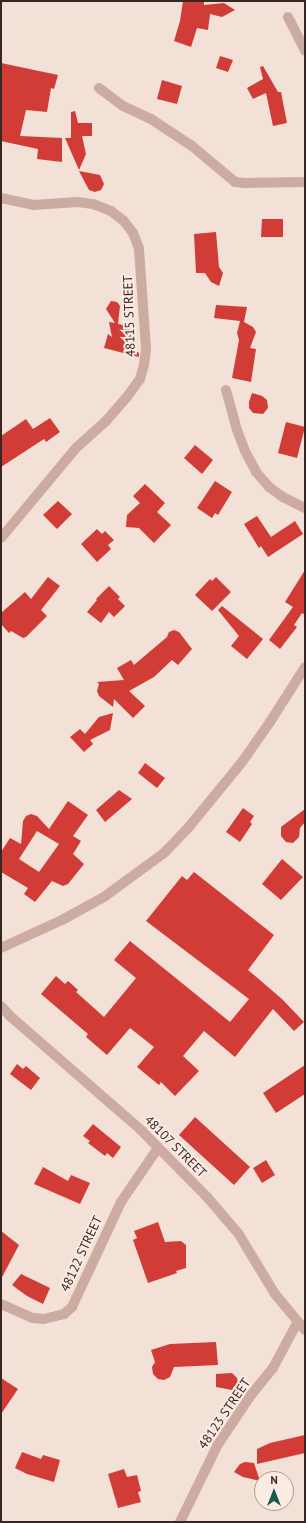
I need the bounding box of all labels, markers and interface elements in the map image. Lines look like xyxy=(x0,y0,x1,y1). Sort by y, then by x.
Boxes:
street label: 48115 STREET xyxy=(121,275,139,357)
street label: 48107 STREET xyxy=(141,1113,209,1181)
street label: 48122 STREET xyxy=(58,1214,106,1294)
street label: 48123 STREET xyxy=(196,1376,254,1452)
north arrow xyxy=(254,1471,294,1511)
text: N xyxy=(270,1473,278,1487)

